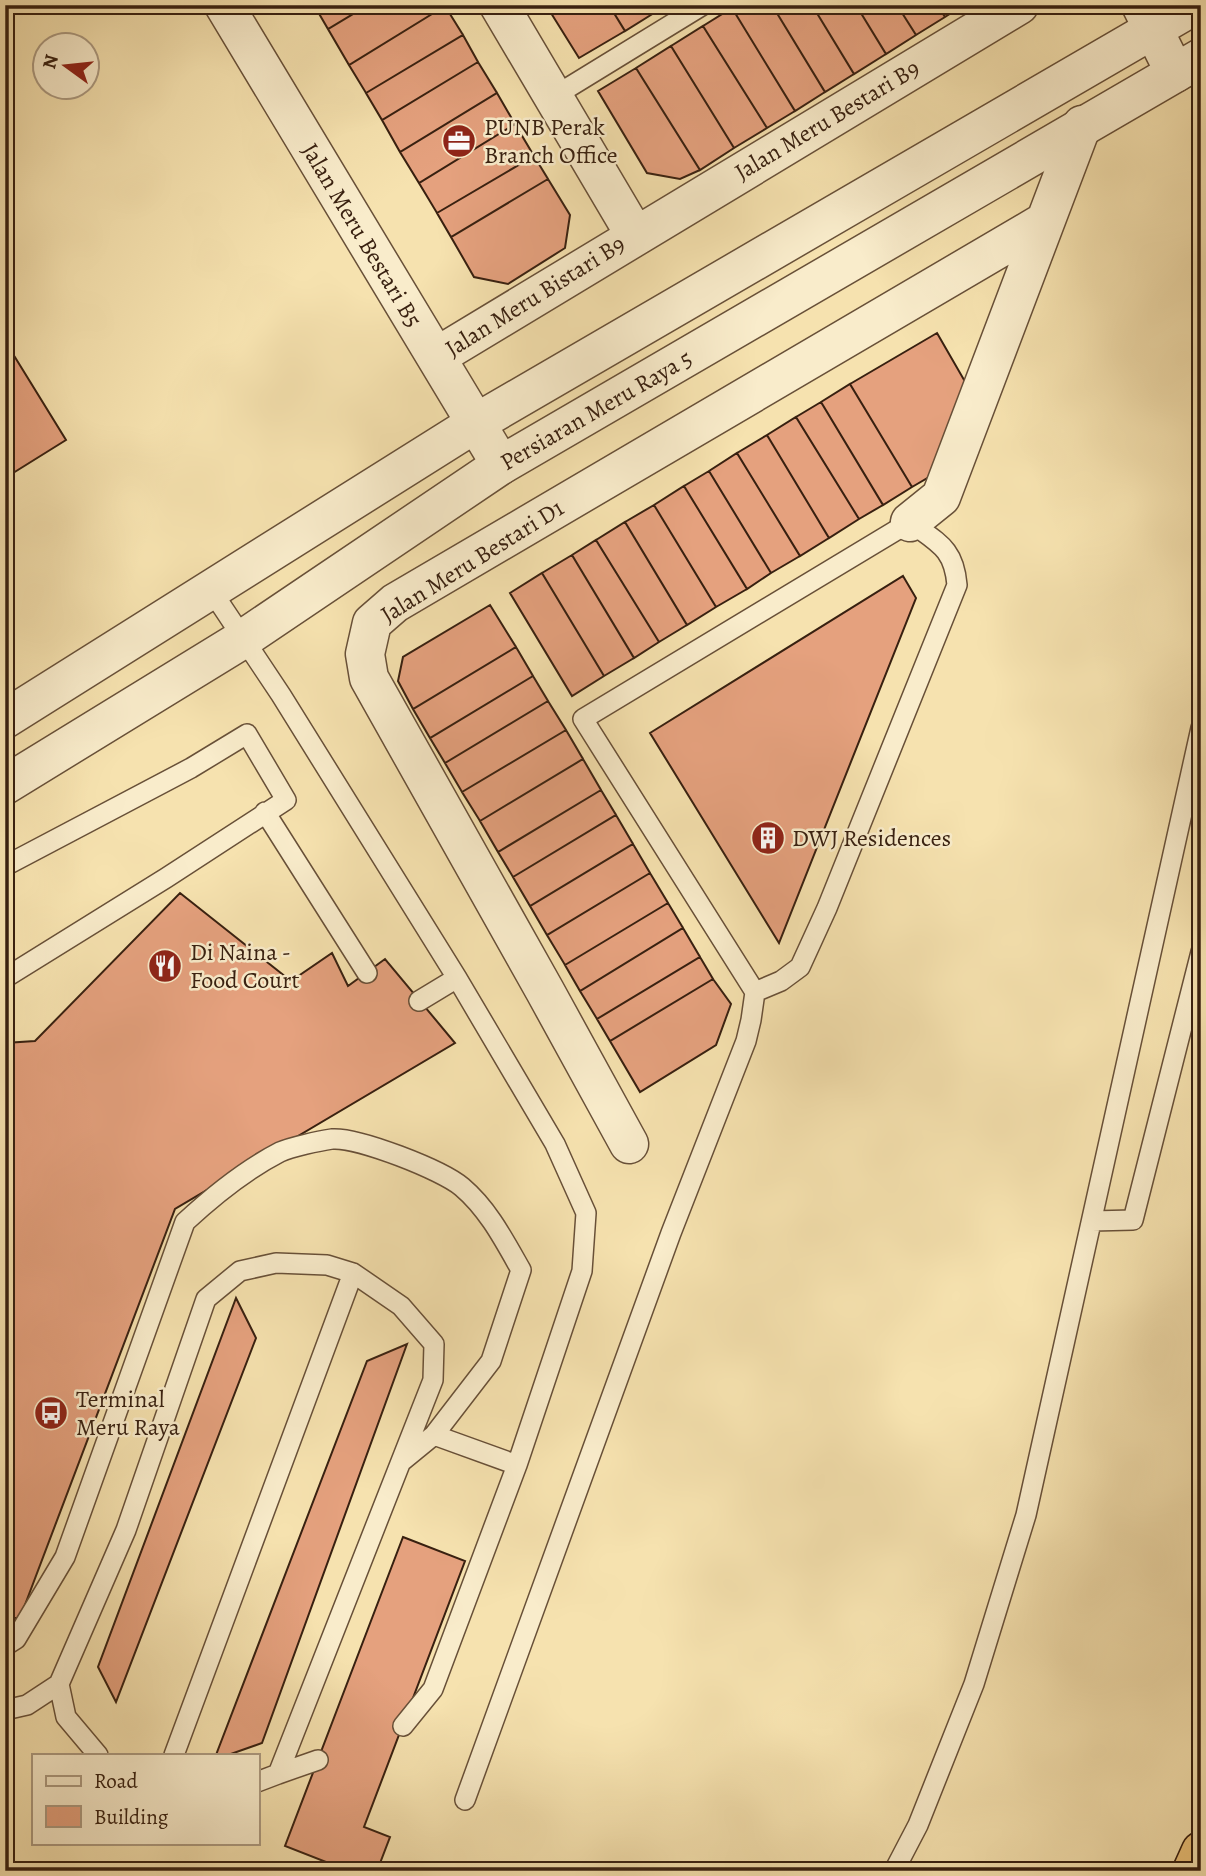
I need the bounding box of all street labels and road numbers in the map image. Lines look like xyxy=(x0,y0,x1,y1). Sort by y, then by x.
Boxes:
street label: Jalan Meru Bestari B9 xyxy=(729,52,925,188)
street label: Jalan Meru Bestari B5 xyxy=(294,137,430,333)
street label: Jalan Meru Bistari B9 xyxy=(439,228,631,364)
street label: Persiaran Meru Raya 5 xyxy=(494,342,698,478)
street label: Jalan Meru Bestari D1 xyxy=(374,492,570,630)

